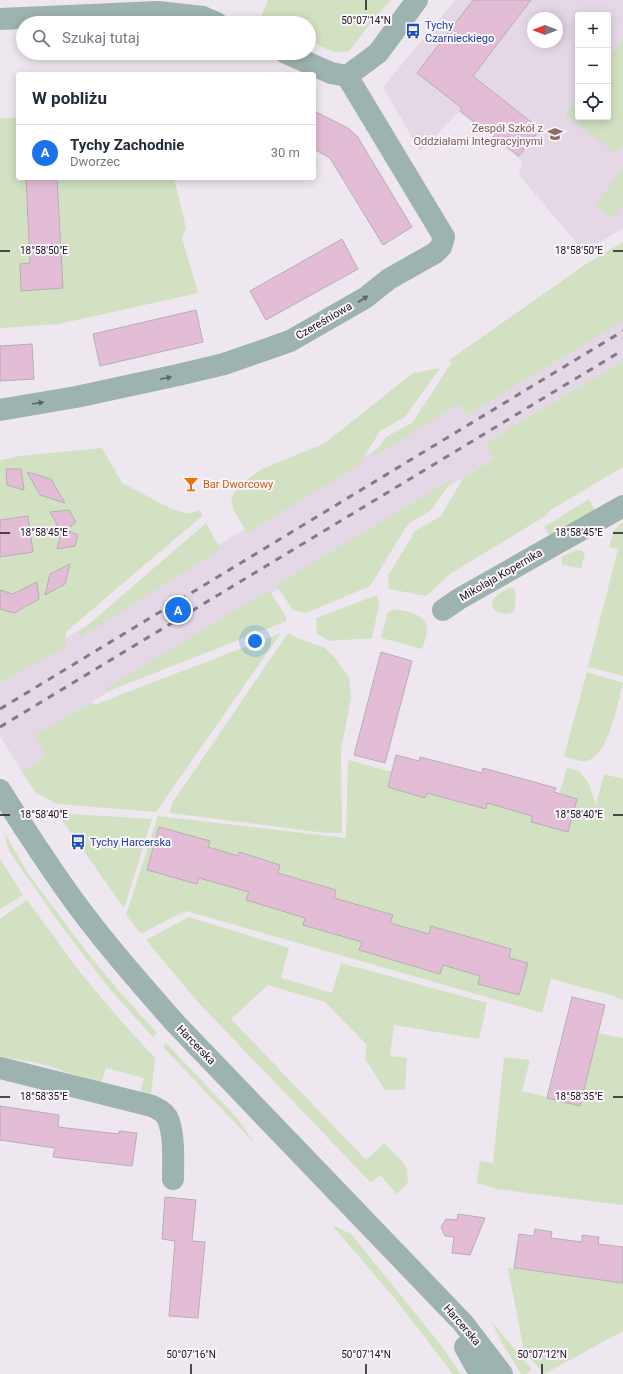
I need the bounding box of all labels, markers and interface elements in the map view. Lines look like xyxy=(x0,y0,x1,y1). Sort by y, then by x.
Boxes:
north arrow xyxy=(527,12,563,48)
map controls xyxy=(575,12,611,120)
button: + xyxy=(575,12,611,48)
text: 50°07'14"N xyxy=(341,15,391,26)
search box xyxy=(16,16,316,60)
place label: Tychy Czarnieckiego xyxy=(425,19,494,45)
bus stop icon: Tychy Czarnieckiego xyxy=(404,22,422,40)
icon: search xyxy=(30,27,52,49)
text: Szukaj tutaj xyxy=(62,29,140,47)
button: − xyxy=(575,48,611,84)
button: locate xyxy=(575,84,611,120)
text: W pobliżu xyxy=(32,88,107,108)
place label: Zespół Szkół z Oddziałami Integracyjnymi xyxy=(414,122,544,148)
school or university icon: Zespół Szkół z Oddziałami Integracyjnymi xyxy=(546,125,564,143)
text: Tychy Zachodnie xyxy=(70,136,184,154)
text: A xyxy=(41,145,49,160)
text: 30 m xyxy=(271,145,300,160)
text: Dworzec xyxy=(70,154,120,169)
text: 18°58'50"E xyxy=(20,245,68,256)
text: 18°58'50"E xyxy=(555,245,603,256)
one-way arrow xyxy=(357,295,369,302)
street label: Czereśniowa xyxy=(294,300,354,342)
one-way arrow xyxy=(160,374,172,380)
one-way arrow xyxy=(32,400,45,406)
bar icon: Bar Dworcowy xyxy=(182,475,200,493)
place label: Bar Dworcowy xyxy=(203,478,274,491)
text: 18°58'45"E xyxy=(20,527,68,538)
text: 18°58'45"E xyxy=(555,527,603,538)
street label: Mikołaja Kopernika xyxy=(457,546,545,604)
pin: A xyxy=(165,595,191,625)
your location xyxy=(245,631,265,651)
text: 18°58'40"E xyxy=(20,809,68,820)
text: 18°58'40"E xyxy=(555,809,603,820)
bus stop icon: Tychy Harcerska xyxy=(69,833,87,851)
place label: Tychy Harcerska xyxy=(90,836,171,849)
street label: Harcerska xyxy=(174,1022,218,1068)
text: 18°58'35"E xyxy=(20,1091,68,1102)
text: 18°58'35"E xyxy=(555,1091,603,1102)
street label: Harcerska xyxy=(441,1302,483,1348)
text: 50°07'16"N xyxy=(166,1349,216,1360)
text: 50°07'14"N xyxy=(341,1349,391,1360)
text: 50°07'12"N xyxy=(517,1349,567,1360)

